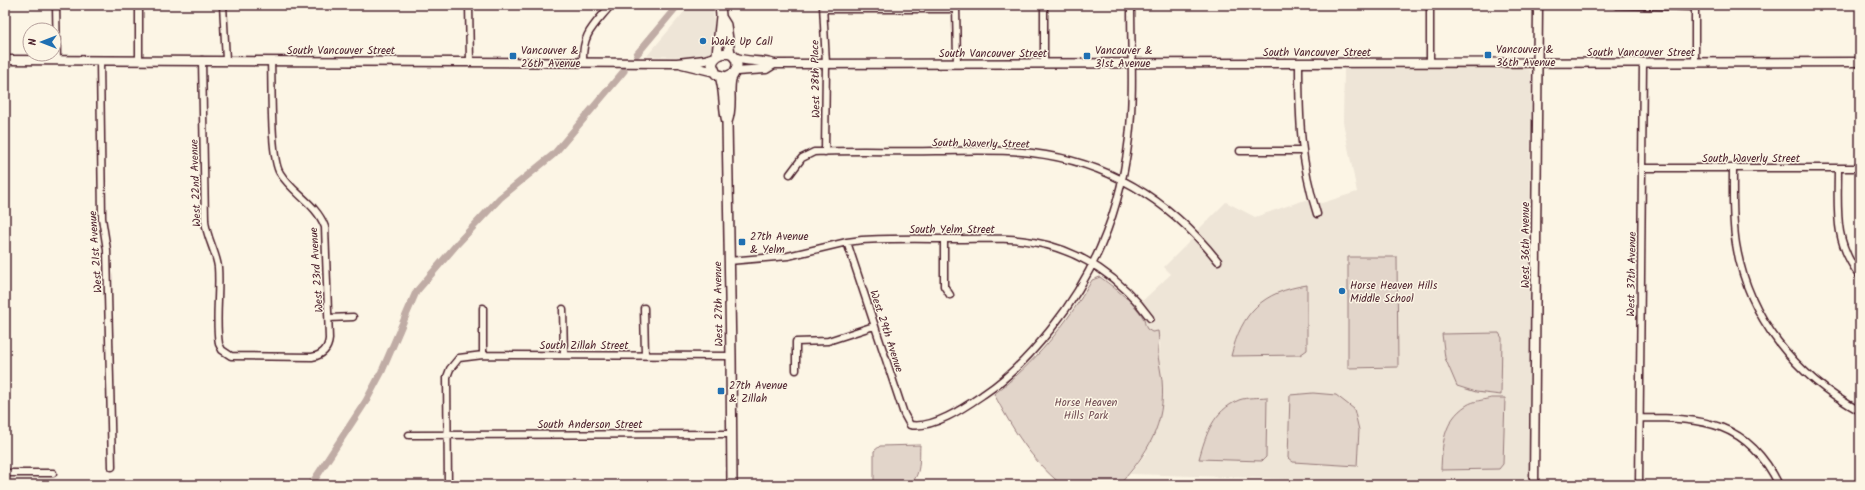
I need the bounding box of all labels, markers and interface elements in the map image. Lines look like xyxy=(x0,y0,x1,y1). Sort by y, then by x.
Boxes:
north arrow xyxy=(22,22,62,62)
place label: Wake Up Call xyxy=(711,33,773,51)
marker: Wake Up Call xyxy=(698,36,708,46)
text: N xyxy=(24,38,42,45)
street label: West 28th Place xyxy=(806,40,826,118)
place label: Vancouver & 36th Avenue xyxy=(1496,41,1555,72)
street label: South Vancouver Street xyxy=(287,42,396,60)
place label: Vancouver & 26th Avenue xyxy=(521,42,581,73)
place label: Vancouver & 31st Avenue xyxy=(1095,42,1153,73)
street label: South Vancouver Street xyxy=(1263,44,1372,62)
street label: South Vancouver Street xyxy=(1587,44,1696,62)
street label: South Vancouver Street xyxy=(939,45,1048,63)
marker: Vancouver & 36th Avenue xyxy=(1483,50,1493,60)
marker: Vancouver & 26th Avenue xyxy=(508,51,518,61)
marker: Vancouver & 31st Avenue xyxy=(1082,51,1092,61)
street label: South Waverly Street xyxy=(932,134,1031,154)
street label: West 22nd Avenue xyxy=(185,139,207,227)
street label: South Waverly Street xyxy=(1702,150,1801,168)
street label: West 36th Avenue xyxy=(1517,202,1535,288)
street label: West 21st Avenue xyxy=(84,210,108,294)
street label: South Yelm Street xyxy=(909,221,996,239)
street label: West 23rd Avenue xyxy=(305,227,329,313)
place label: 27th Avenue & Yelm xyxy=(750,228,808,259)
street label: West 37th Avenue xyxy=(1622,231,1642,317)
marker: 27th Avenue & Yelm xyxy=(737,237,747,247)
street label: West 27th Avenue xyxy=(709,261,729,347)
place label: Horse Heaven Hills Middle School xyxy=(1350,277,1438,308)
marker: Horse Heaven Hills Middle School xyxy=(1337,286,1347,296)
street label: West 29th Avenue xyxy=(864,288,908,375)
street label: South Zillah Street xyxy=(540,337,629,355)
place label: 27th Avenue & Zillah xyxy=(729,377,787,408)
marker: 27th Avenue & Zillah xyxy=(716,386,726,396)
park label: Horse Heaven Hills Park xyxy=(1055,394,1118,425)
street label: South Anderson Street xyxy=(537,416,643,434)

